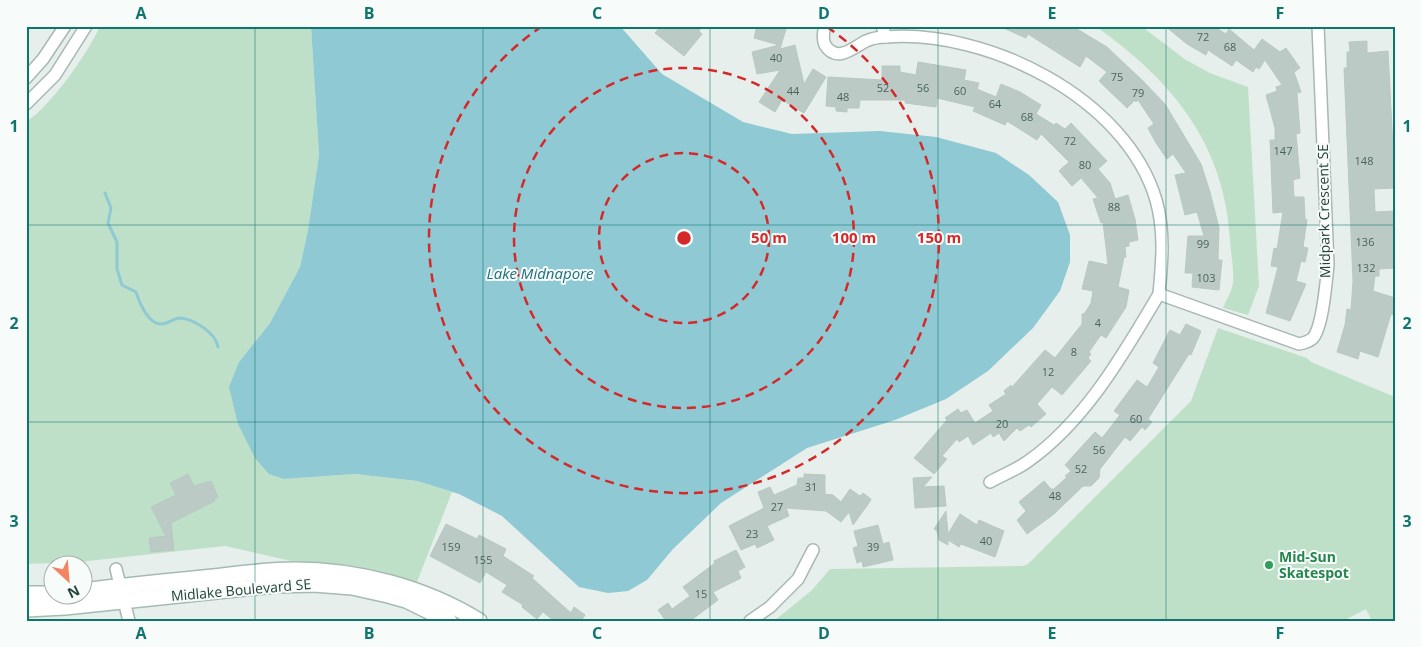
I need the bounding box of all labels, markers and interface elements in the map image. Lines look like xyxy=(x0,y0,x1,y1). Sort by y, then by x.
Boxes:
text: A xyxy=(135,2,147,24)
text: B xyxy=(364,2,374,24)
text: C xyxy=(592,2,602,24)
text: D xyxy=(818,2,830,24)
text: E xyxy=(1048,2,1057,24)
text: F xyxy=(1276,2,1284,24)
house number: 72 xyxy=(1197,29,1209,44)
house number: 68 xyxy=(1224,39,1236,54)
house number: 40 xyxy=(770,50,782,65)
house number: 75 xyxy=(1111,69,1123,84)
house number: 52 xyxy=(877,80,889,95)
house number: 56 xyxy=(917,80,929,95)
house number: 44 xyxy=(787,83,800,98)
house number: 60 xyxy=(954,83,966,98)
house number: 79 xyxy=(1132,85,1144,100)
house number: 48 xyxy=(837,89,849,104)
house number: 64 xyxy=(989,96,1002,111)
house number: 68 xyxy=(1021,109,1033,124)
text: 1 xyxy=(9,115,19,137)
text: 1 xyxy=(1402,115,1412,137)
house number: 72 xyxy=(1064,133,1076,148)
house number: 147 xyxy=(1274,143,1292,158)
street label: Midpark Crescent SE xyxy=(1313,144,1334,278)
house number: 148 xyxy=(1355,153,1373,168)
house number: 80 xyxy=(1079,157,1091,172)
house number: 88 xyxy=(1108,199,1120,214)
text: 50 m xyxy=(751,227,787,247)
text: 100 m xyxy=(832,227,876,247)
text: 150 m xyxy=(917,227,961,247)
centre of rings xyxy=(675,229,693,247)
house number: 136 xyxy=(1356,234,1374,249)
house number: 99 xyxy=(1197,236,1209,251)
house number: 132 xyxy=(1357,260,1375,275)
water label: Lake Midnapore xyxy=(486,263,594,283)
house number: 103 xyxy=(1197,270,1215,285)
text: 2 xyxy=(9,312,19,334)
text: 2 xyxy=(1402,312,1412,334)
house number: 4 xyxy=(1095,315,1102,330)
house number: 8 xyxy=(1071,344,1077,359)
house number: 12 xyxy=(1042,364,1054,379)
house number: 60 xyxy=(1130,411,1142,426)
house number: 20 xyxy=(996,416,1008,431)
house number: 56 xyxy=(1093,442,1105,457)
house number: 52 xyxy=(1075,461,1087,476)
house number: 31 xyxy=(805,479,817,494)
house number: 48 xyxy=(1049,488,1061,503)
house number: 27 xyxy=(771,499,783,514)
text: 3 xyxy=(9,510,19,532)
text: 3 xyxy=(1402,510,1412,532)
house number: 23 xyxy=(746,526,758,541)
house number: 40 xyxy=(980,533,992,548)
house number: 159 xyxy=(442,539,460,554)
house number: 39 xyxy=(867,539,879,554)
place label: Mid-Sun Skatespot xyxy=(1279,547,1349,582)
house number: 155 xyxy=(474,552,492,567)
north arrow xyxy=(42,554,92,604)
marker: Mid-Sun Skatespot xyxy=(1263,559,1275,571)
street label: Midlake Boulevard SE xyxy=(170,574,312,605)
text: N xyxy=(65,581,83,603)
house number: 15 xyxy=(695,586,707,601)
text: A xyxy=(135,622,147,644)
text: B xyxy=(364,622,374,644)
text: C xyxy=(592,622,602,644)
text: D xyxy=(818,622,830,644)
text: E xyxy=(1048,622,1057,644)
text: F xyxy=(1276,622,1284,644)

